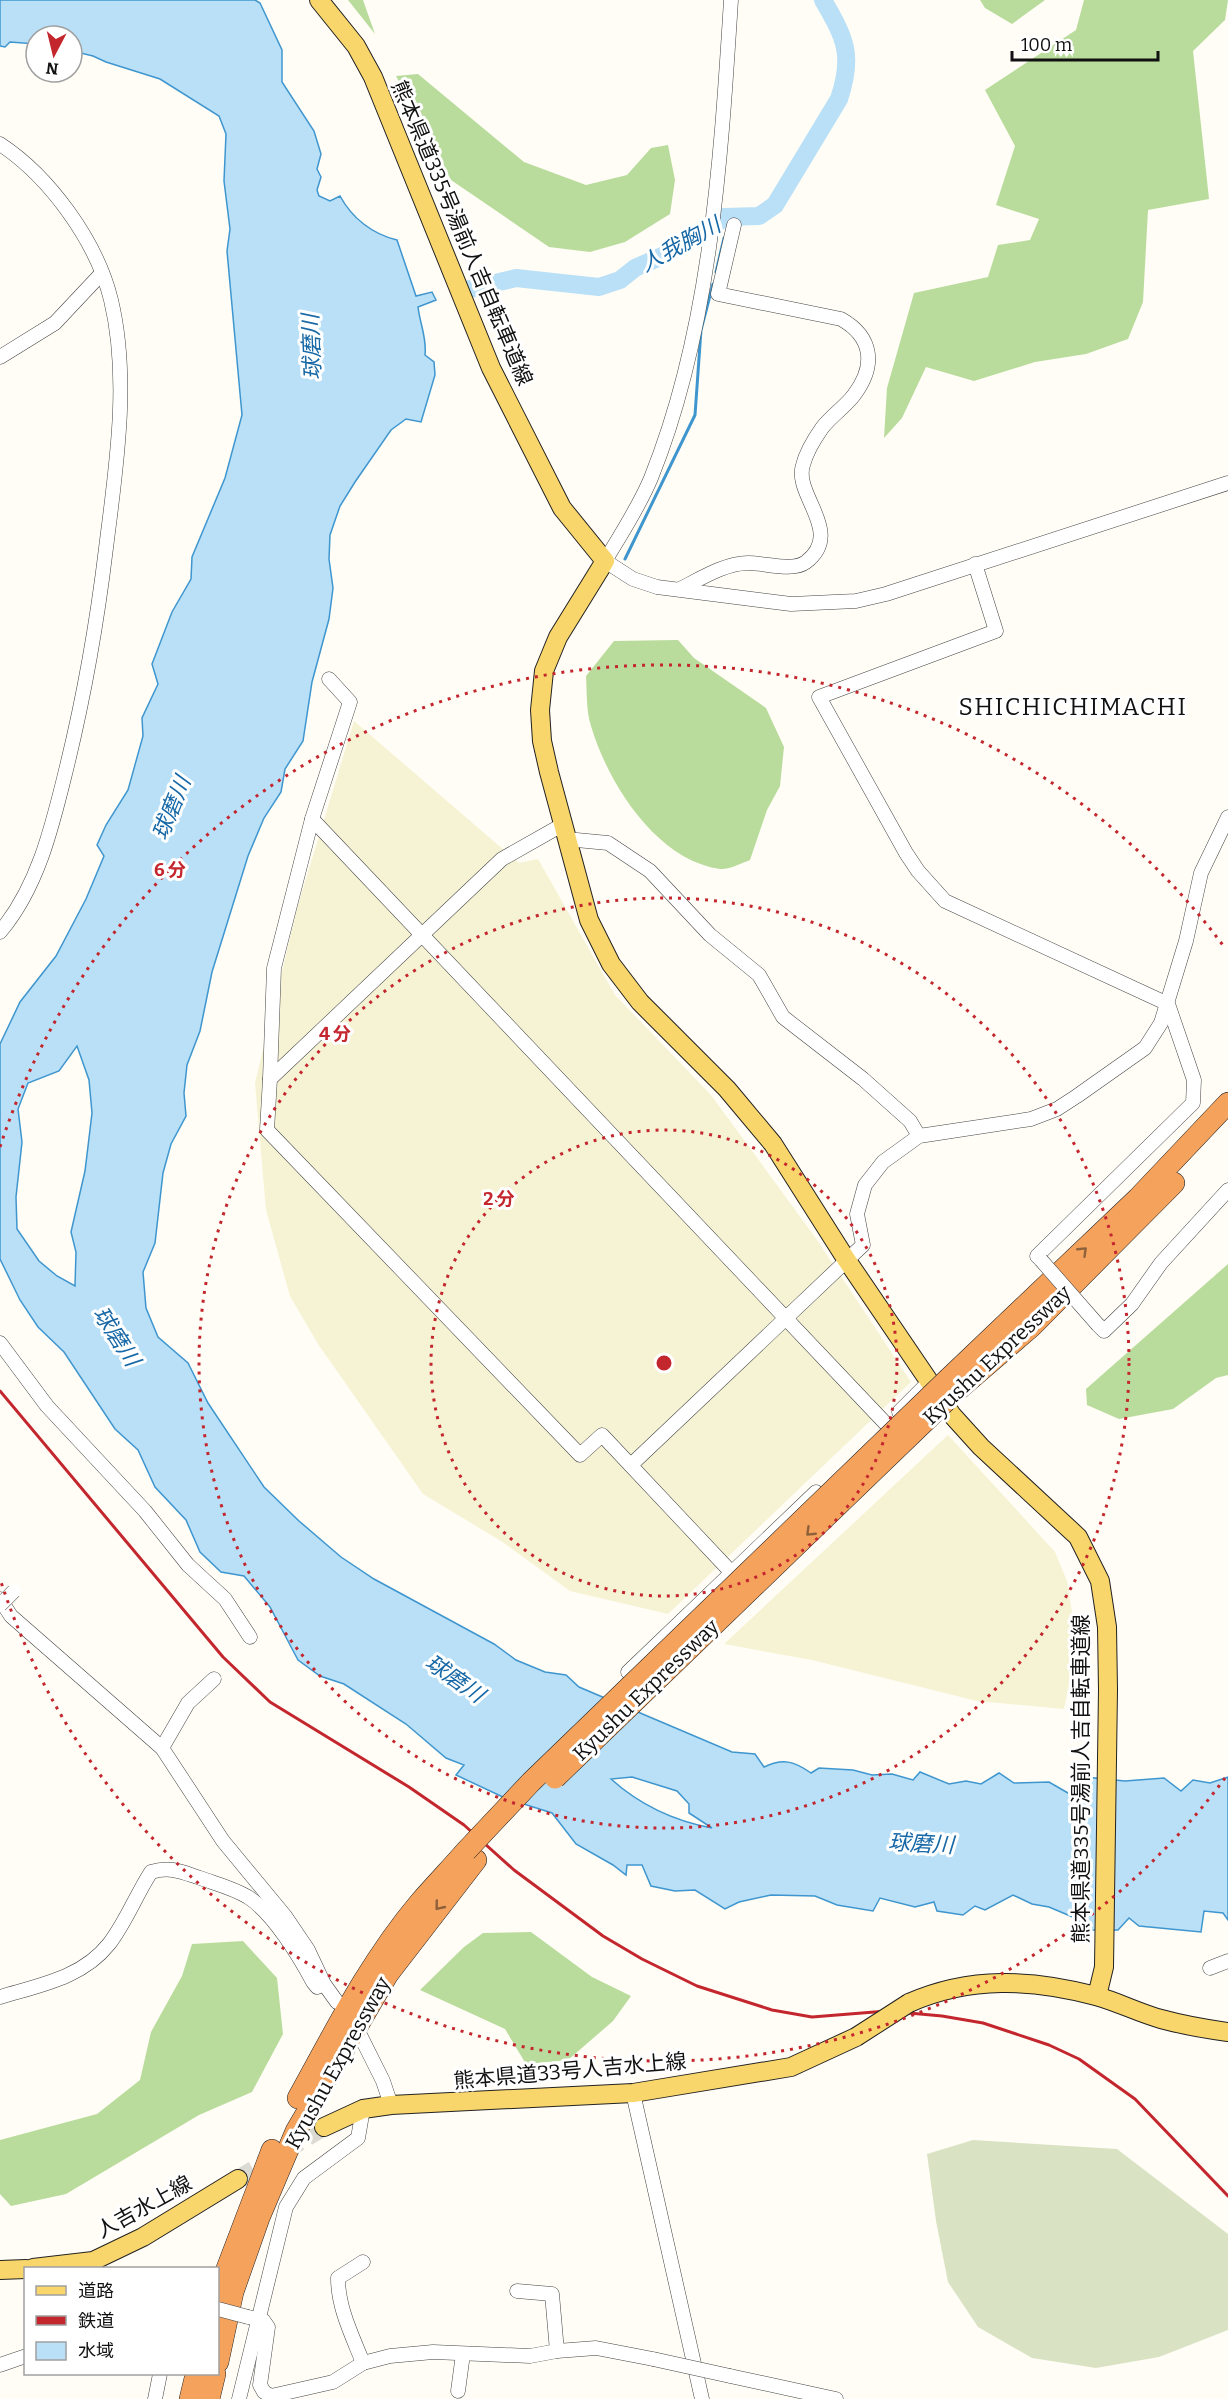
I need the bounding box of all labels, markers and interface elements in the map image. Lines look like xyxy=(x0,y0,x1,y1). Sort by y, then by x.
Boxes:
north arrow xyxy=(24,24,84,84)
scale bar xyxy=(1012,24,1158,62)
text: 100 m xyxy=(1021,34,1072,56)
text: N xyxy=(45,58,60,79)
street label: 熊本県道335号湯前人吉自転車道線 xyxy=(386,77,538,389)
water label: 人我胸川 xyxy=(635,210,727,278)
water label: 球磨川 xyxy=(297,312,326,380)
district label: SHICHICHIMACHI xyxy=(959,693,1187,721)
water label: 球磨川 xyxy=(147,771,197,844)
text: 6 分 xyxy=(154,859,186,881)
text: 4 分 xyxy=(319,1023,351,1045)
text: 2 分 xyxy=(483,1188,515,1210)
one-way arrow xyxy=(1076,1247,1086,1258)
street label: Kyushu Expressway xyxy=(918,1279,1077,1430)
water label: 球磨川 xyxy=(87,1301,147,1373)
centre of rings xyxy=(654,1353,674,1373)
one-way arrow xyxy=(807,1524,818,1535)
street label: Kyushu Expressway xyxy=(568,1613,725,1766)
street label: 熊本県道335号湯前人吉自転車道線 xyxy=(1068,1615,1094,1943)
water label: 球磨川 xyxy=(420,1648,491,1710)
water label: 球磨川 xyxy=(887,1828,957,1859)
one-way arrow xyxy=(436,1899,447,1910)
street label: Kyushu Expressway xyxy=(280,1971,397,2154)
street label: 熊本県道33号人吉水上線 xyxy=(453,2048,687,2094)
street label: 人吉水上線 xyxy=(92,2170,196,2244)
legend xyxy=(24,2267,219,2375)
text: 道路 xyxy=(78,2280,114,2302)
text: 鉄道 xyxy=(78,2310,114,2332)
text: 水域 xyxy=(78,2340,114,2362)

